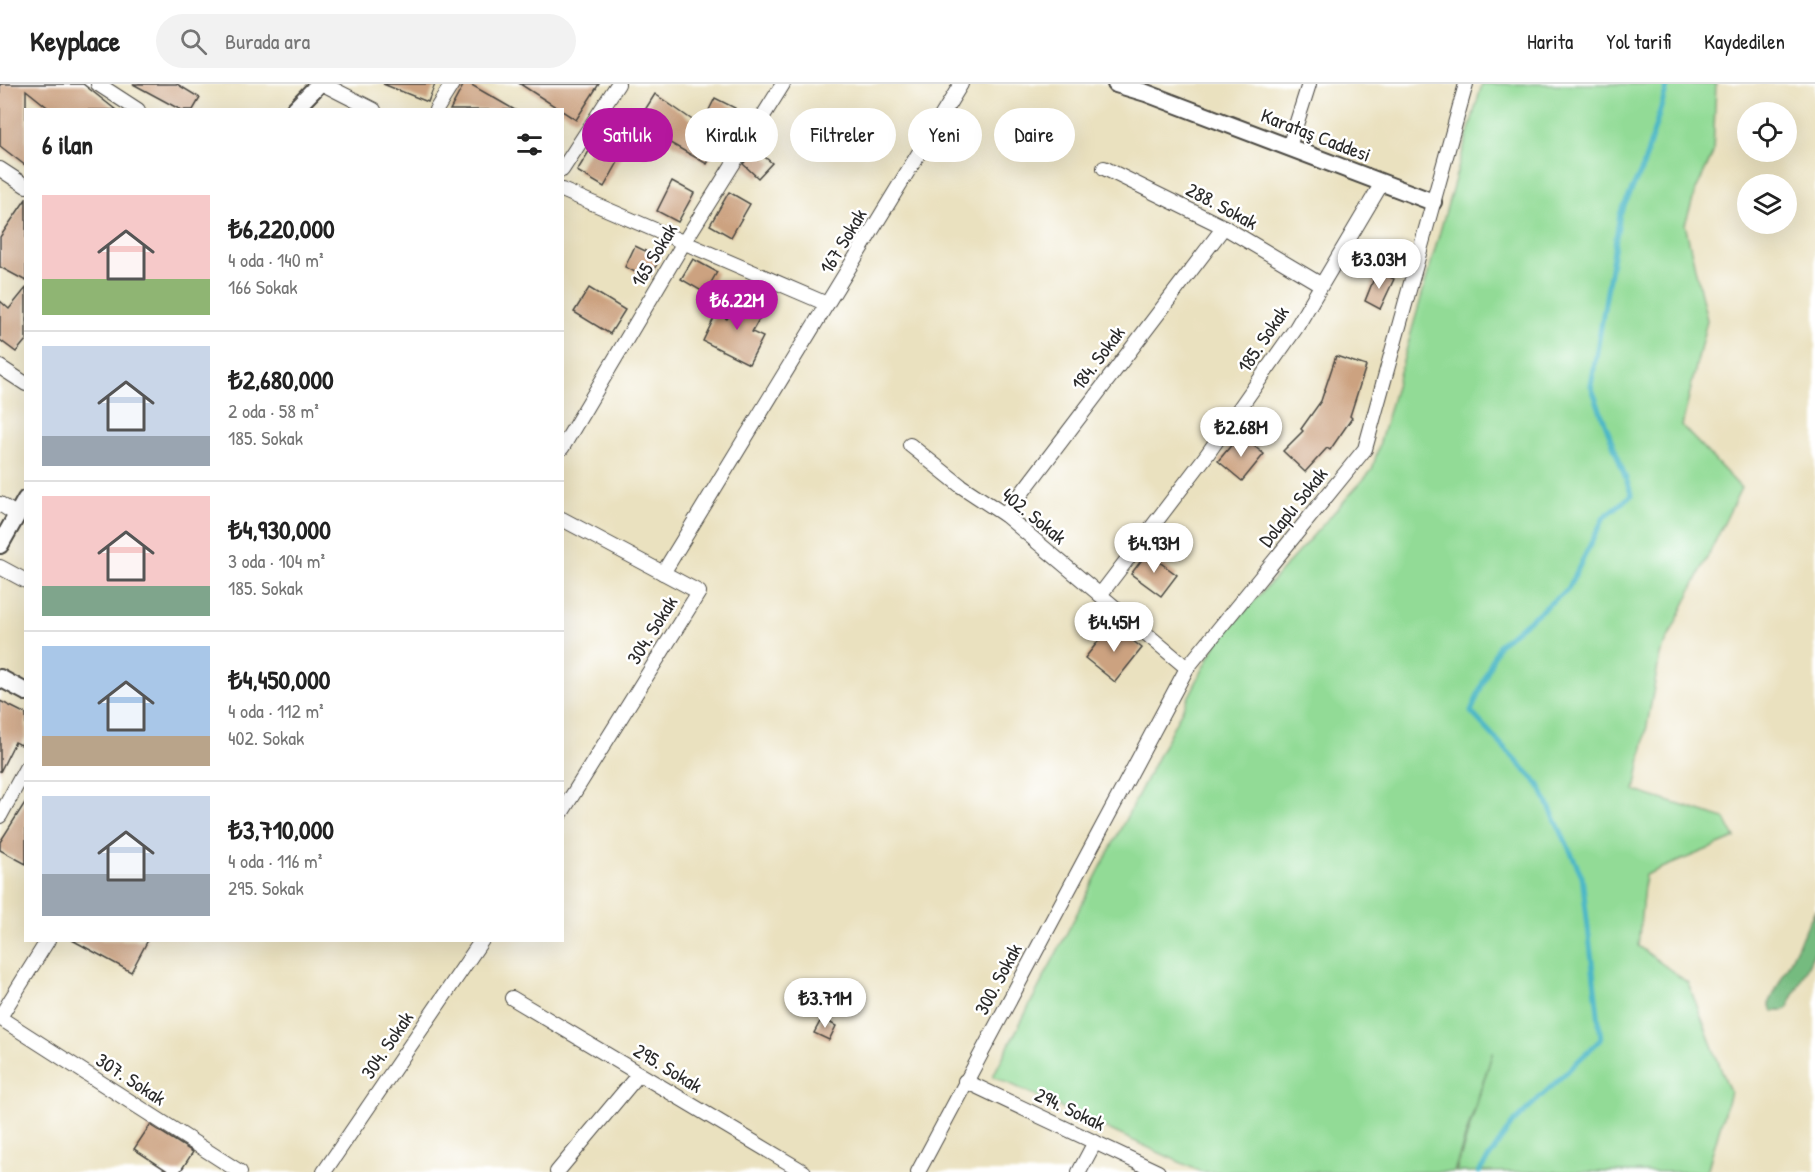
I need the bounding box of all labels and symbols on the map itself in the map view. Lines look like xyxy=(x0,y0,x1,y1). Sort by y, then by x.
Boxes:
street label: Karataş Caddesi xyxy=(1257,101,1375,168)
street label: 288. Sokak xyxy=(1182,176,1263,236)
street label: 167 Sokak xyxy=(813,203,873,278)
street label: 165 Sokak xyxy=(624,218,683,292)
pin: ₺3.03M xyxy=(1330,239,1428,290)
pin: ₺6.22M xyxy=(688,280,786,331)
street label: 185. Sokak xyxy=(1230,300,1295,377)
street label: 184. Sokak xyxy=(1065,320,1131,395)
pin: ₺2.68M xyxy=(1192,407,1290,458)
street label: Dolaplı Sokak xyxy=(1252,461,1333,552)
street label: 402. Sokak xyxy=(996,481,1072,550)
pin: ₺4.93M xyxy=(1105,523,1203,574)
street label: 304. Sokak xyxy=(620,590,683,669)
pin: ₺4.45M xyxy=(1065,602,1163,653)
street label: 300. Sokak xyxy=(967,938,1028,1019)
pin: ₺3.71M xyxy=(776,978,874,1029)
street label: 304. Sokak xyxy=(354,1006,419,1084)
street label: 295. Sokak xyxy=(629,1036,708,1099)
street label: 307. Sokak xyxy=(91,1046,171,1111)
street label: 294. Sokak xyxy=(1031,1081,1110,1137)

